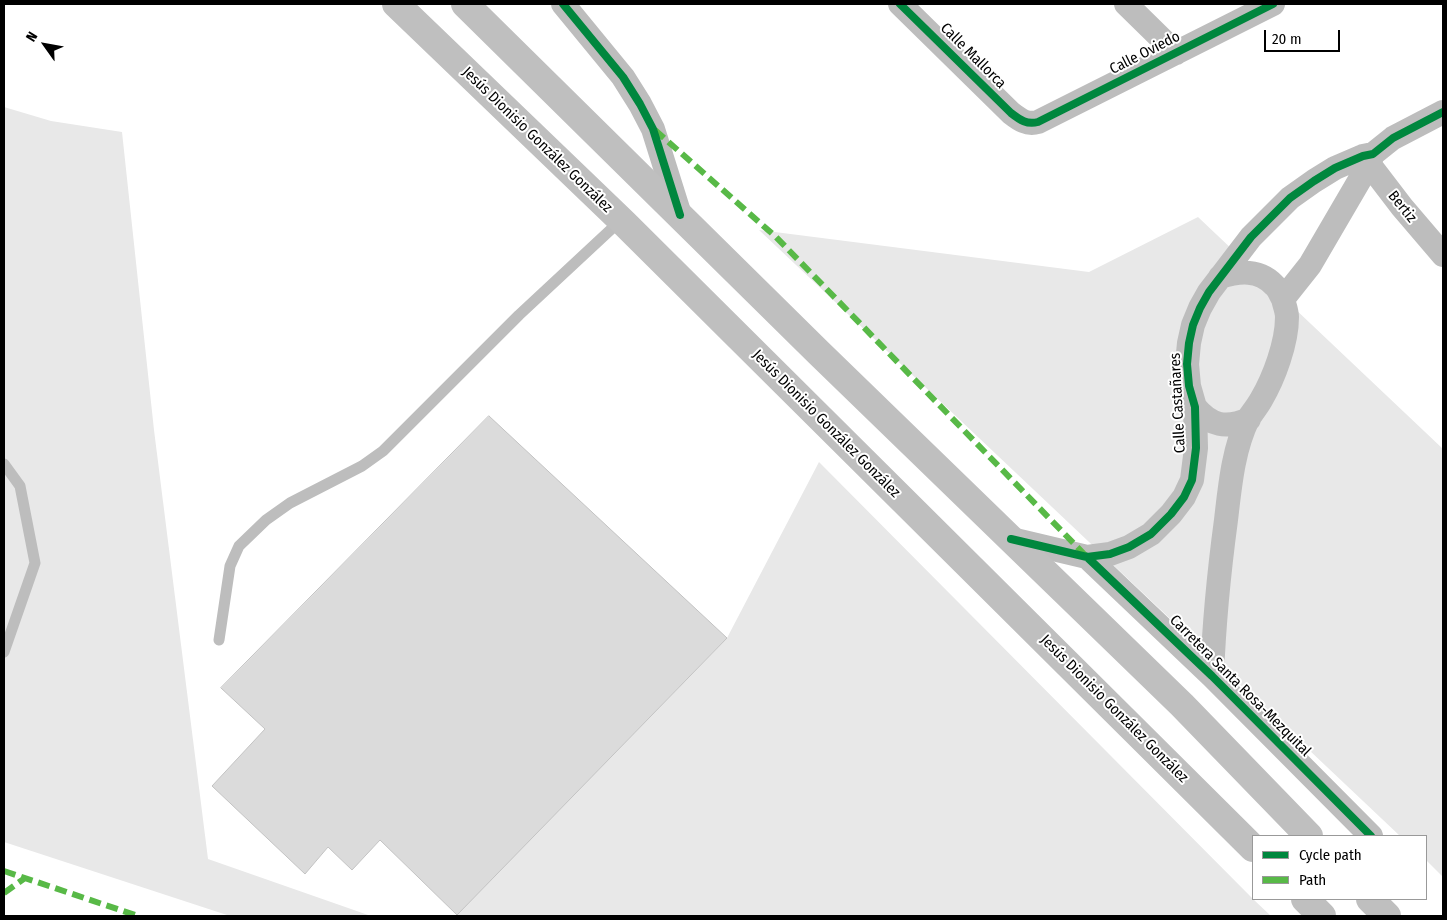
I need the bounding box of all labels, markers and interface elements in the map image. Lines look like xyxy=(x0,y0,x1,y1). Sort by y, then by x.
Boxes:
street label: Calle Mallorca xyxy=(936,19,1010,93)
north arrow xyxy=(20,20,70,70)
scale bar xyxy=(1267,20,1343,52)
street label: Calle Oviedo xyxy=(1107,28,1183,78)
text: N xyxy=(22,29,41,45)
text: 20 m xyxy=(1272,30,1302,48)
street label: Jesús Dionisio González González xyxy=(458,63,616,217)
street label: Bertiz xyxy=(1384,188,1420,226)
street label: Jesús Dionisio González González xyxy=(748,346,904,502)
street label: Calle Castañares xyxy=(1166,352,1190,454)
street label: Carretera Santa Rosa-Mezquital xyxy=(1166,612,1314,760)
street label: Jesús Dionisio González González xyxy=(1036,631,1192,787)
legend xyxy=(1252,835,1427,900)
text: Cycle path xyxy=(1299,846,1362,864)
text: Path xyxy=(1299,871,1326,889)

